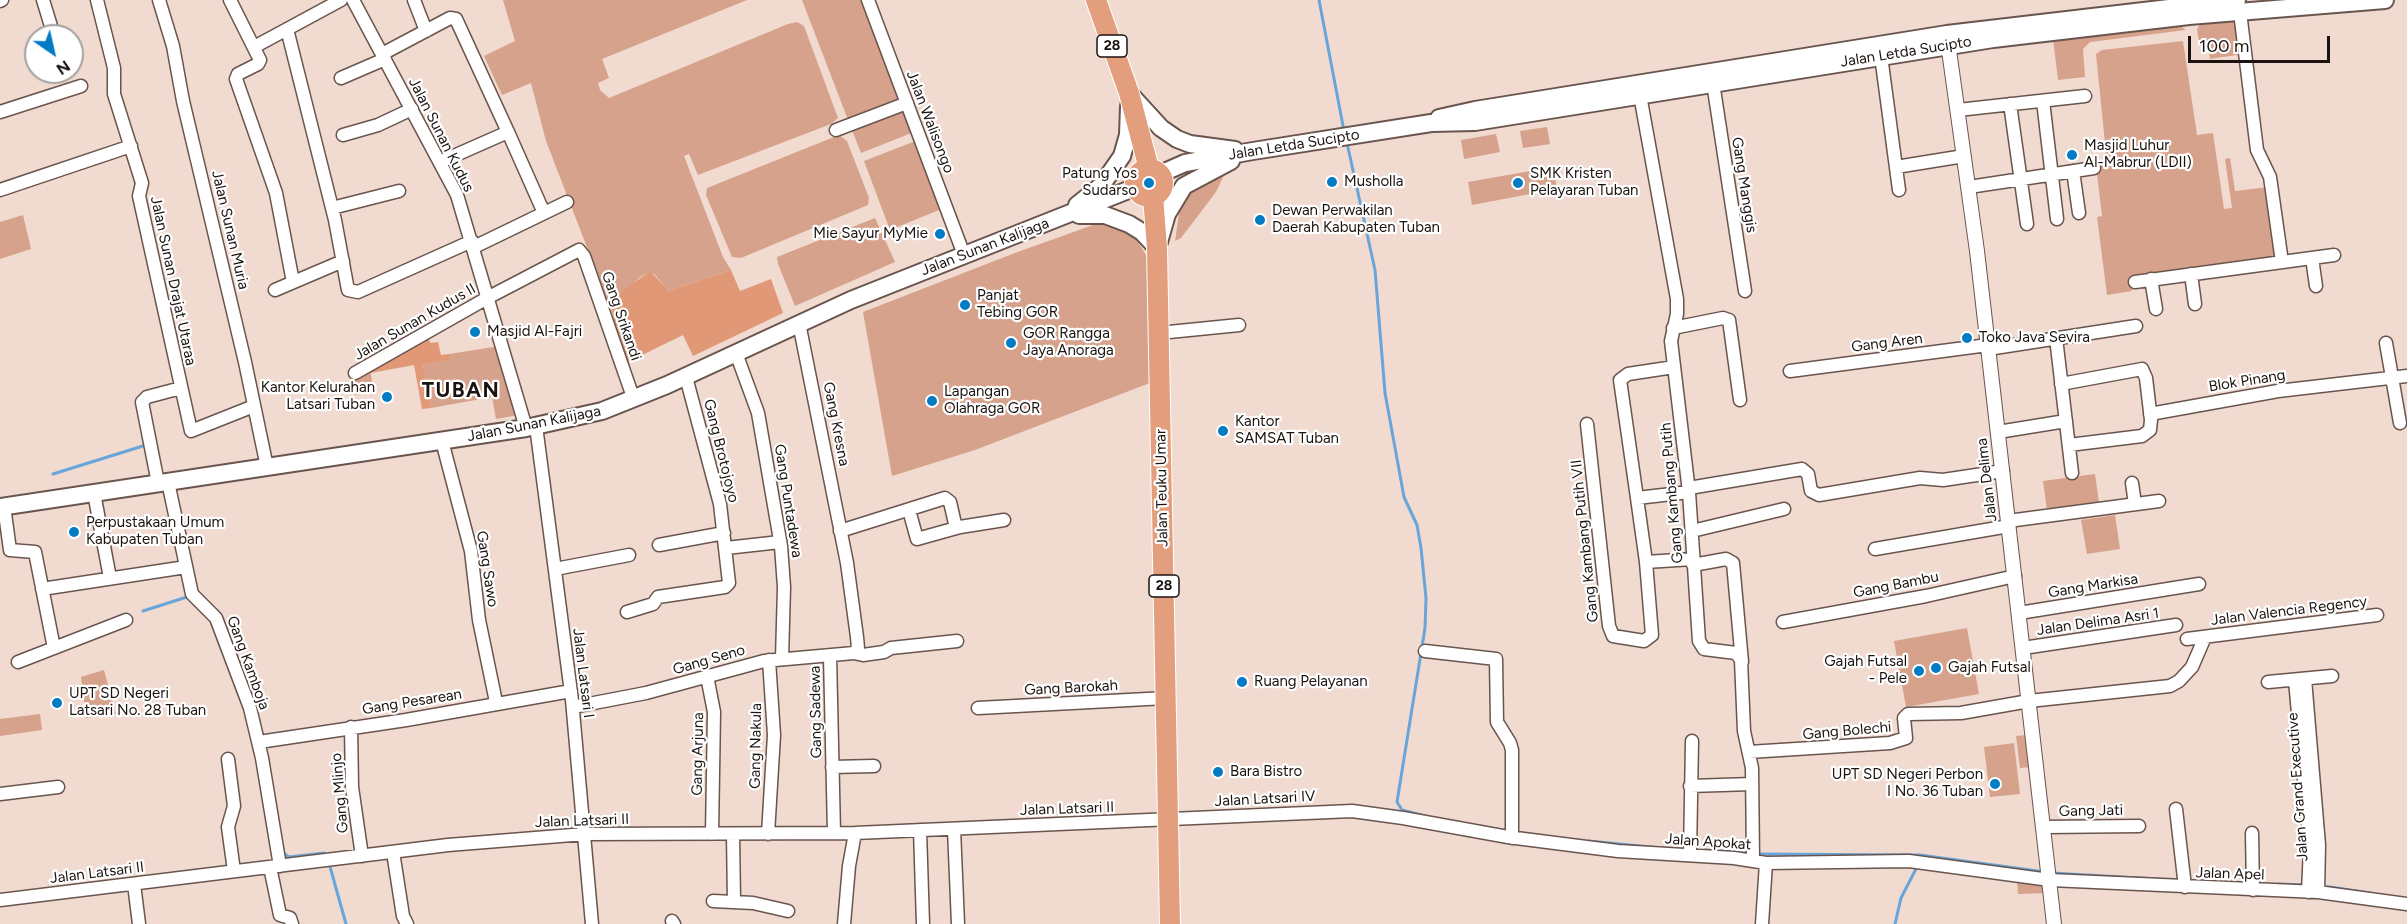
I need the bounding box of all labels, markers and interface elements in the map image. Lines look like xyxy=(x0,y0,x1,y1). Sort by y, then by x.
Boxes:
north arrow xyxy=(24,24,84,84)
scale bar xyxy=(2191,24,2334,62)
street label: Jalan Letda Sucipto xyxy=(1839,33,1973,71)
road number: 28 xyxy=(1097,35,1127,57)
text: 100 m xyxy=(2199,35,2249,57)
text: N xyxy=(53,56,74,79)
street label: Jalan Walisongo xyxy=(902,68,958,176)
street label: Jalan Sunan Kudus xyxy=(404,75,478,195)
street label: Jalan Letda Sucipto xyxy=(1227,126,1361,164)
street label: Gang Manggis xyxy=(1728,136,1760,234)
place label: Masjid Luhur Al-Mabrur (LDII) xyxy=(2084,137,2192,172)
marker: Masjid Luhur Al-Mabrur (LDII) xyxy=(2065,148,2079,162)
place label: Patung Yos Sudarso xyxy=(1062,165,1137,200)
place label: SMK Kristen Pelayaran Tuban xyxy=(1530,165,1638,200)
street label: Jalan Sunan Muria xyxy=(208,169,252,291)
place label: Musholla xyxy=(1344,173,1403,191)
marker: Musholla xyxy=(1325,175,1339,189)
marker: Patung Yos Sudarso xyxy=(1142,176,1156,190)
marker: SMK Kristen Pelayaran Tuban xyxy=(1511,176,1525,190)
street label: Jalan Sunan Drajat Utaraa xyxy=(146,195,200,367)
place label: Dewan Perwakilan Daerah Kabupaten Tuban xyxy=(1272,202,1440,237)
marker: Dewan Perwakilan Daerah Kabupaten Tuban xyxy=(1253,213,1267,227)
street label: Jalan Sunan Kalijaga xyxy=(918,214,1052,280)
place label: Mie Sayur MyMie xyxy=(813,225,928,243)
marker: Mie Sayur MyMie xyxy=(933,227,947,241)
street label: Gang Srikandi xyxy=(597,269,645,363)
street label: Jalan Sunan Kudus II xyxy=(351,280,479,364)
place label: Panjat Tebing GOR xyxy=(977,287,1058,322)
marker: Panjat Tebing GOR xyxy=(958,298,972,312)
place label: Masjid Al-Fajri xyxy=(487,323,582,341)
marker: Masjid Al-Fajri xyxy=(468,325,482,339)
place label: GOR Rangga Jaya Anoraga xyxy=(1023,325,1114,360)
place label: Toko Java Sevira xyxy=(1979,329,2090,347)
street label: Gang Aren xyxy=(1850,330,1924,356)
marker: Toko Java Sevira xyxy=(1960,331,1974,345)
marker: GOR Rangga Jaya Anoraga xyxy=(1004,336,1018,350)
street label: Blok Pinang xyxy=(2207,366,2287,396)
district label: TUBAN xyxy=(422,378,500,404)
place label: Kantor Kelurahan Latsari Tuban xyxy=(261,379,375,414)
street label: Gang Kresna xyxy=(819,380,853,468)
place label: Lapangan Olahraga GOR xyxy=(944,383,1040,418)
marker: Kantor Kelurahan Latsari Tuban xyxy=(380,390,394,404)
marker: Lapangan Olahraga GOR xyxy=(925,394,939,408)
street label: Gang Brotojoyo xyxy=(699,397,743,505)
street label: Jalan Sunan Kalijaga xyxy=(466,402,602,446)
place label: Kantor SAMSAT Tuban xyxy=(1235,413,1339,448)
street label: Gang Kambang Putih xyxy=(1657,422,1687,564)
marker: Kantor SAMSAT Tuban xyxy=(1216,424,1230,438)
street label: Jalan Teuku Umar xyxy=(1152,429,1172,547)
street label: Jalan Delima xyxy=(1973,437,2001,523)
street label: Gang Puntadewa xyxy=(770,443,806,559)
street label: Gang Kambang Putih VII xyxy=(1568,459,1602,623)
place label: Perpustakaan Umum Kabupaten Tuban xyxy=(86,514,224,549)
marker: Perpustakaan Umum Kabupaten Tuban xyxy=(67,525,81,539)
street label: Gang Sawo xyxy=(472,530,502,608)
street label: Gang Bambu xyxy=(1852,568,1940,602)
street label: Gang Markisa xyxy=(2047,570,2139,602)
road number: 28 xyxy=(1149,575,1179,597)
street label: Jalan Valencia Regency xyxy=(2210,592,2368,630)
street label: Jalan Delima Asri 1 xyxy=(2036,605,2160,639)
street label: Gang Kamboja xyxy=(223,614,273,712)
street label: Jalan Latsari I xyxy=(569,627,597,719)
street label: Gang Seno xyxy=(671,641,747,679)
place label: Gajah Futsal - Pele xyxy=(1824,653,1907,688)
place label: Gajah Futsal xyxy=(1948,659,2031,677)
marker: Gajah Futsal xyxy=(1929,661,1943,675)
marker: Gajah Futsal - Pele xyxy=(1912,664,1926,678)
street label: Gang Sadewa xyxy=(806,665,826,759)
place label: Ruang Pelayanan xyxy=(1254,673,1368,691)
marker: Ruang Pelayanan xyxy=(1235,675,1249,689)
street label: Gang Barokah xyxy=(1024,677,1118,699)
place label: UPT SD Negeri Latsari No. 28 Tuban xyxy=(69,685,206,720)
street label: Gang Pesarean xyxy=(361,685,463,719)
marker: UPT SD Negeri Latsari No. 28 Tuban xyxy=(50,696,64,710)
street label: Gang Nakula xyxy=(746,703,766,789)
street label: Gang Arjuna xyxy=(688,712,708,796)
street label: Jalan Grand Executive xyxy=(2284,712,2312,862)
street label: Gang Bolechi xyxy=(1802,718,1892,744)
street label: Gang Mlinjo xyxy=(328,752,352,834)
place label: Bara Bistro xyxy=(1230,763,1302,781)
marker: Bara Bistro xyxy=(1211,765,1225,779)
place label: UPT SD Negeri Perbon I No. 36 Tuban xyxy=(1832,766,1983,801)
marker: UPT SD Negeri Perbon I No. 36 Tuban xyxy=(1988,777,2002,791)
street label: Jalan Latsari IV xyxy=(1214,787,1316,811)
street label: Jalan Latsari II xyxy=(1019,798,1115,820)
street label: Gang Jati xyxy=(2059,801,2123,821)
street label: Jalan Latsari II xyxy=(534,810,630,832)
street label: Jalan Apokat xyxy=(1664,830,1752,854)
street label: Jalan Latsari II xyxy=(49,858,145,888)
street label: Jalan Apel xyxy=(2195,864,2265,884)

